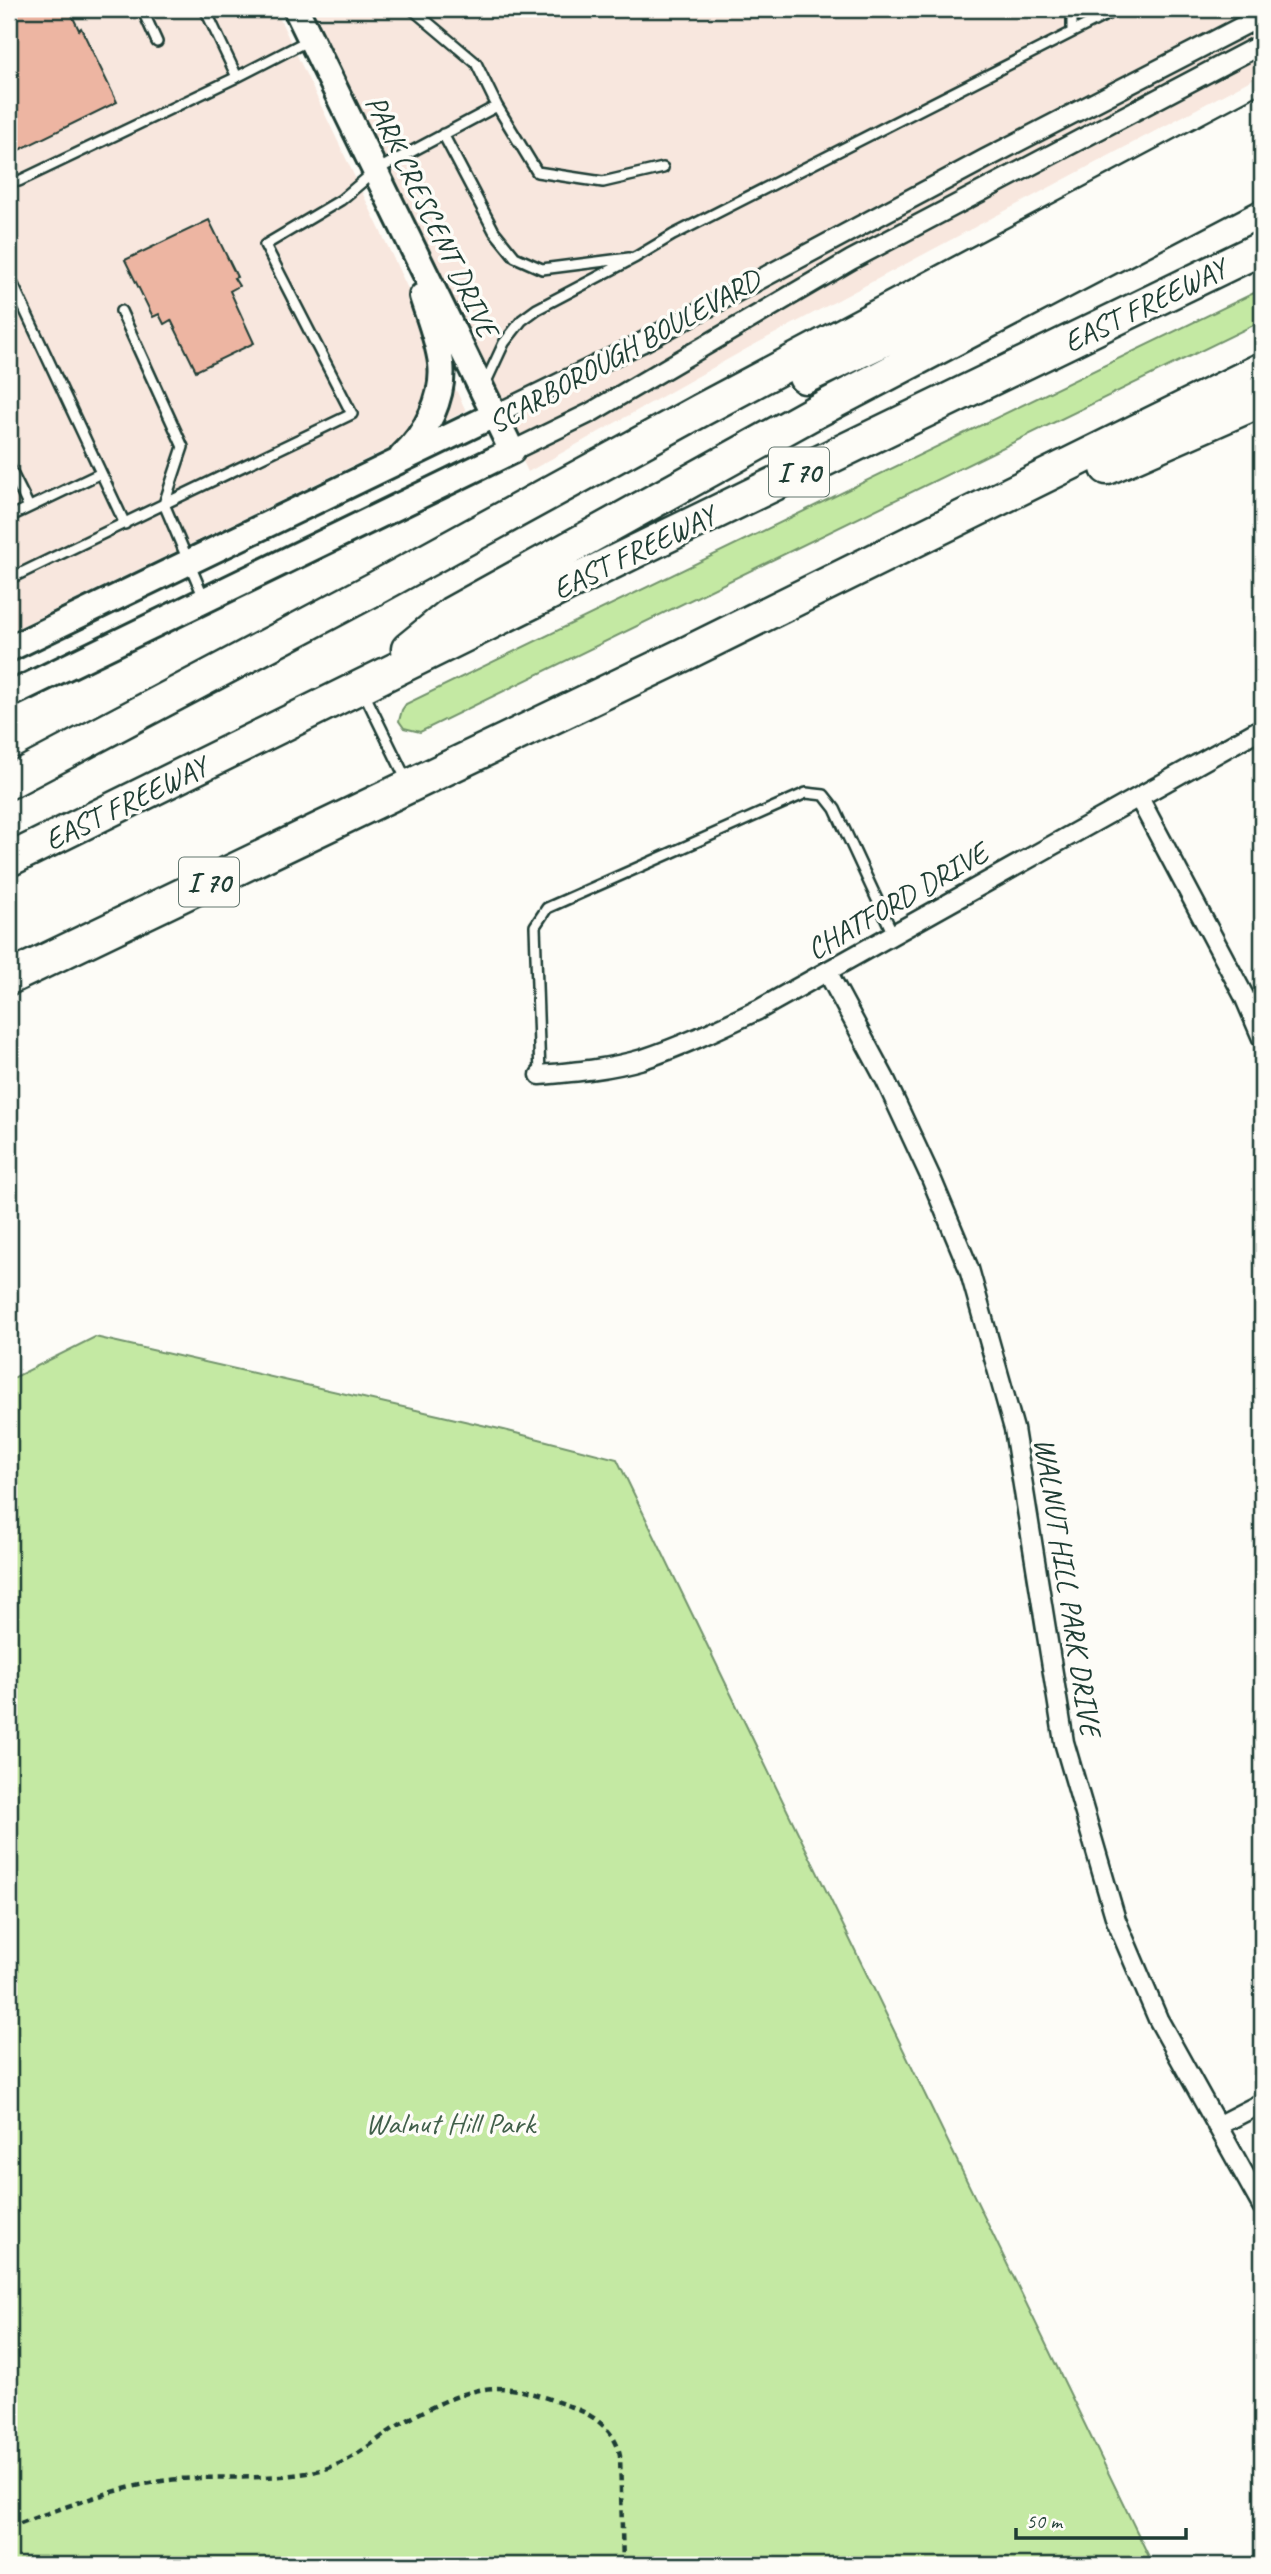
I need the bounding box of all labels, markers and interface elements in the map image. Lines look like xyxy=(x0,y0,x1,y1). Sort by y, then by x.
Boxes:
street label: PARK CRESCENT DRIVE xyxy=(357,89,509,346)
street label: EAST FREEWAY xyxy=(1057,248,1236,361)
street label: SCARBOROUGH BOULEVARD xyxy=(481,259,769,442)
road number: I 70 xyxy=(769,448,829,496)
street label: EAST FREEWAY xyxy=(546,495,725,608)
street label: EAST FREEWAY xyxy=(38,746,217,859)
street label: CHATFORD DRIVE xyxy=(800,832,998,968)
road number: I 70 xyxy=(179,858,239,906)
street label: WALNUT HILL PARK DRIVE xyxy=(1026,1435,1111,1742)
park label: Walnut Hill Park xyxy=(365,2104,537,2142)
scale bar xyxy=(1016,2497,1185,2541)
text: 50 m xyxy=(1026,2508,1064,2534)

